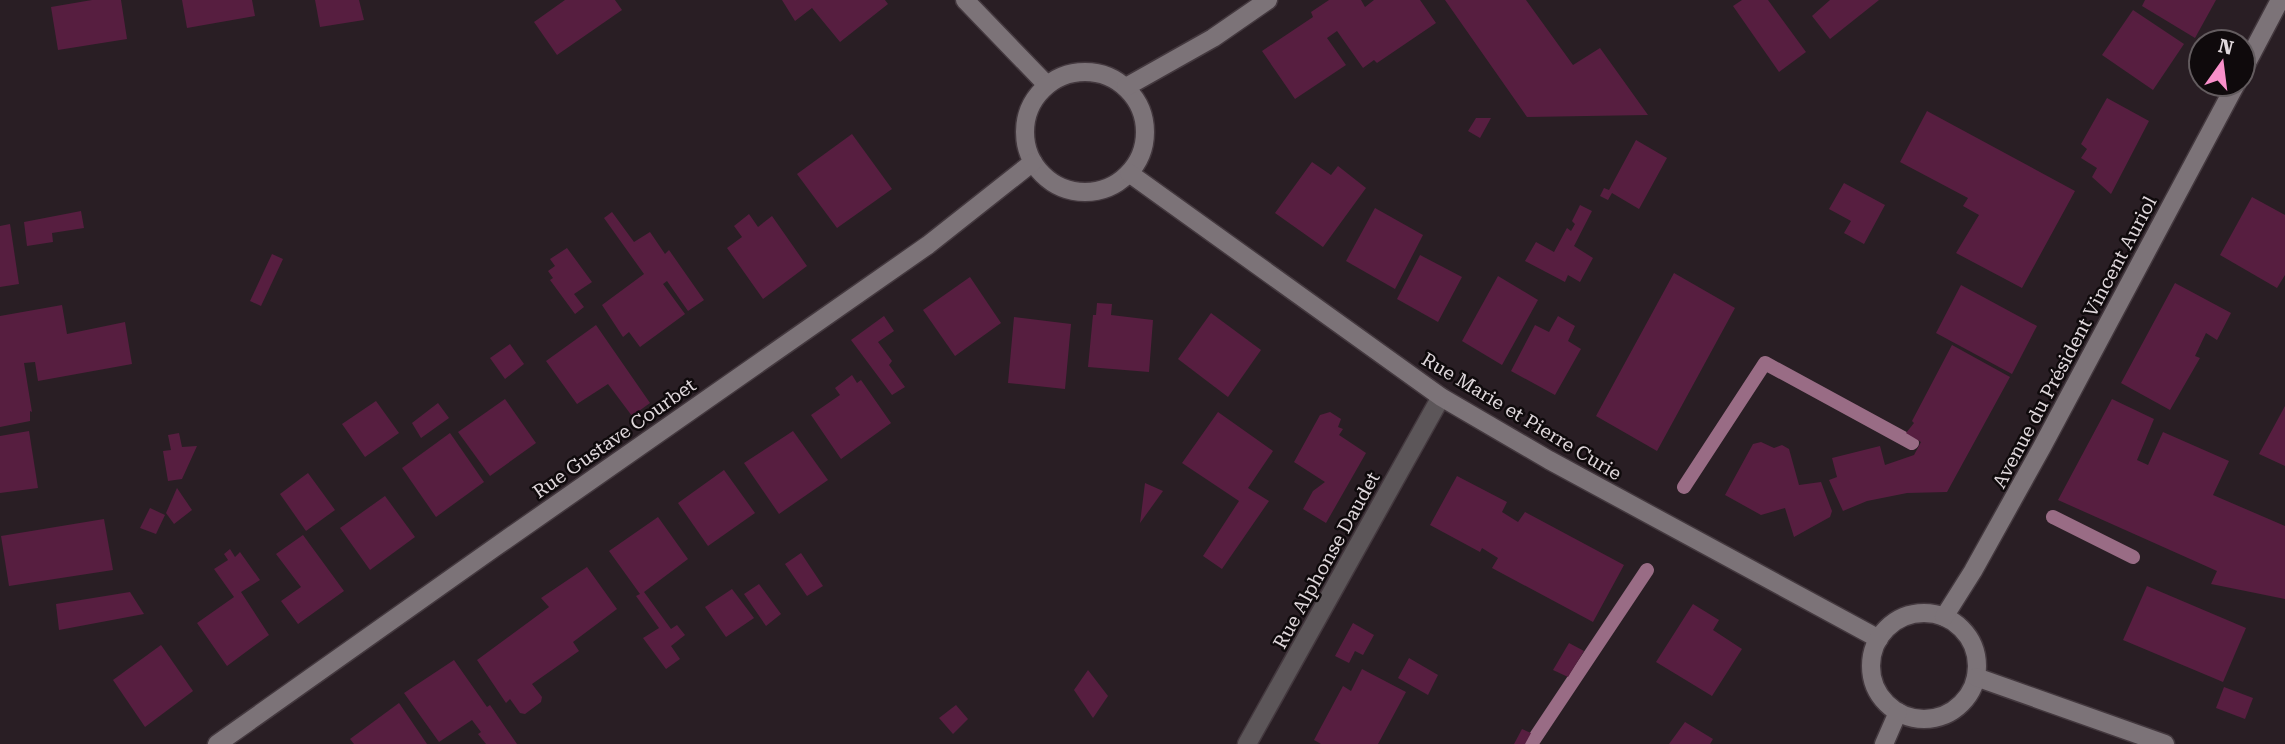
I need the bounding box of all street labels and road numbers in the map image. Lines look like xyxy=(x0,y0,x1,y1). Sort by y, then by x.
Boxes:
street label: Avenue du Président Vincent Auriol xyxy=(1988,192,2161,492)
street label: Rue Marie et Pierre Curie xyxy=(1418,348,1626,485)
street label: Rue Gustave Courbet xyxy=(528,373,700,503)
street label: Rue Alphonse Daudet xyxy=(1268,468,1385,653)

